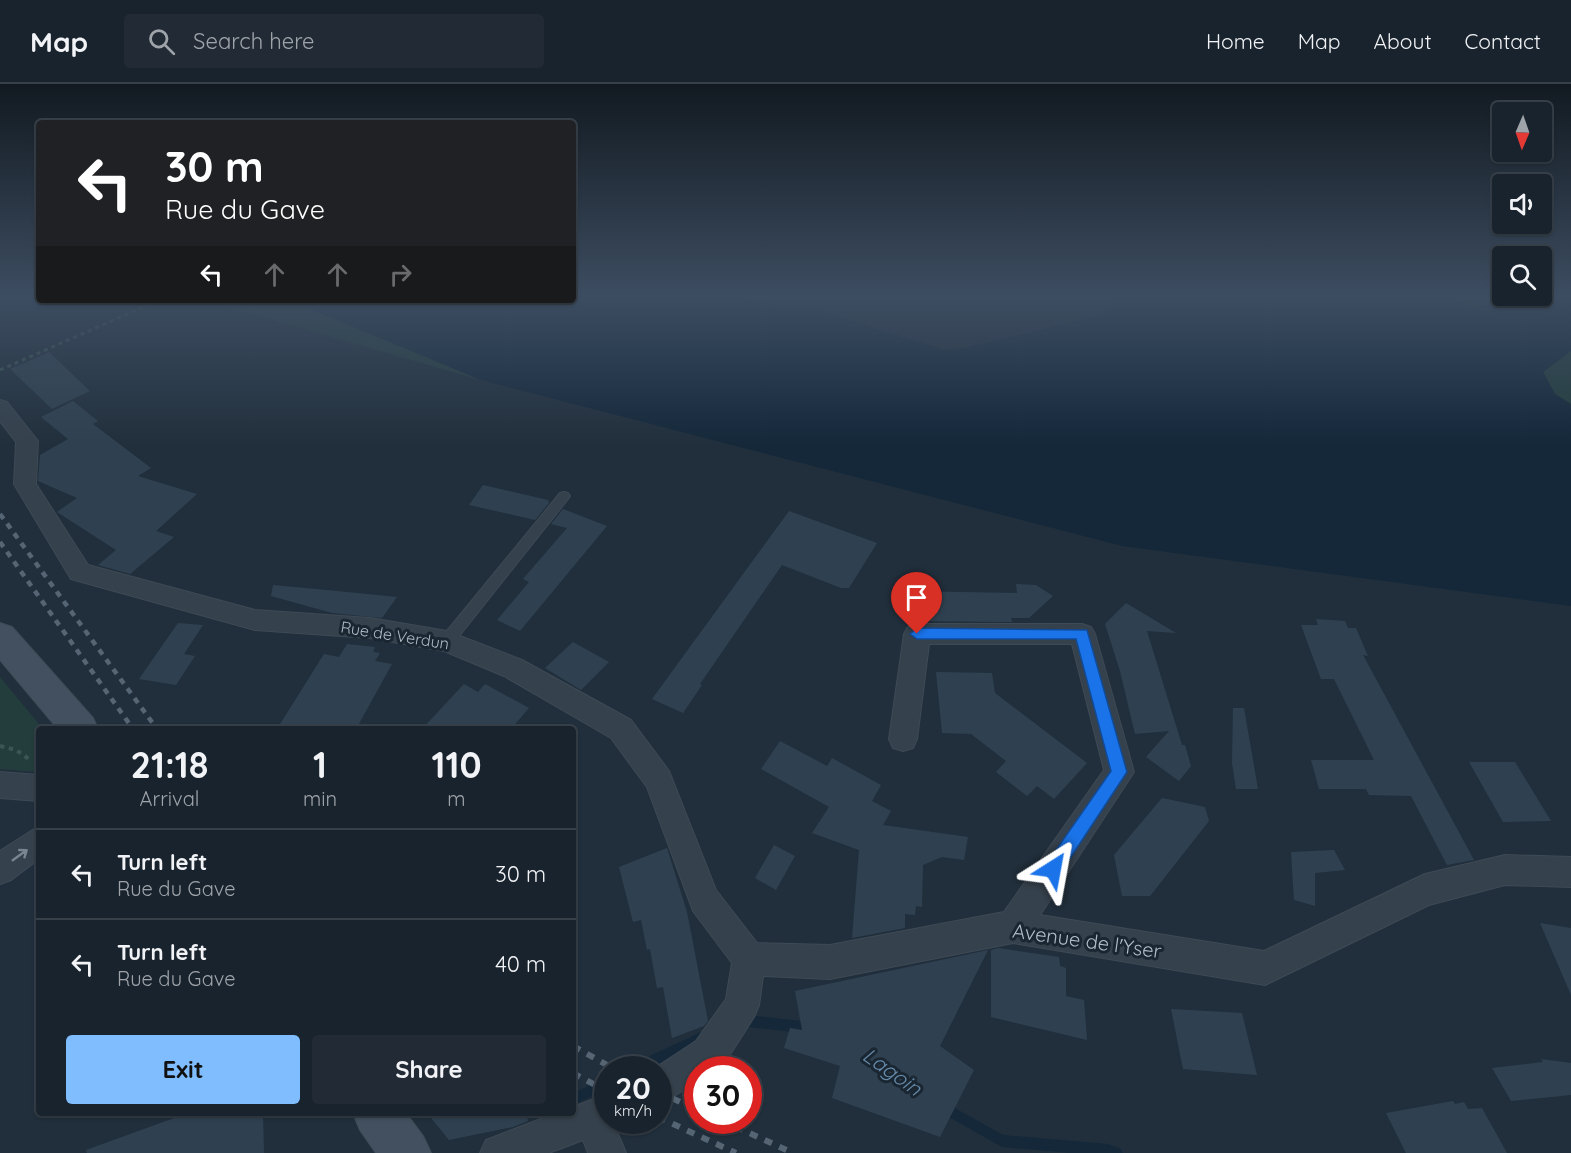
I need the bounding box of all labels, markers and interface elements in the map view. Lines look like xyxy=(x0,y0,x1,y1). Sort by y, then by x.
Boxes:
search box xyxy=(124,14,544,68)
text: Map xyxy=(30,24,88,59)
icon: search xyxy=(145,25,178,58)
text: Search here xyxy=(193,27,315,55)
text: Home xyxy=(1206,28,1265,54)
text: Map xyxy=(1298,28,1341,54)
text: About xyxy=(1374,28,1432,54)
text: Contact xyxy=(1465,28,1541,54)
north arrow xyxy=(1492,102,1552,162)
map controls xyxy=(1492,102,1552,306)
text: 30 m xyxy=(165,140,264,193)
icon: left xyxy=(66,144,144,222)
button: sound xyxy=(1492,174,1552,234)
text: Rue du Gave xyxy=(165,192,325,226)
button: search xyxy=(1492,246,1552,306)
icon: left xyxy=(195,258,228,291)
icon: ahead xyxy=(258,258,291,291)
icon: ahead xyxy=(321,258,354,291)
icon: right xyxy=(384,258,417,291)
pin xyxy=(891,572,942,634)
icon: arrive xyxy=(900,581,933,614)
street label: Rue de Verdun xyxy=(339,617,451,653)
text: 21:18 xyxy=(130,742,208,787)
text: 1 xyxy=(313,742,327,787)
text: 110 xyxy=(431,742,482,787)
text: Arrival xyxy=(140,786,199,811)
text: min xyxy=(303,786,337,811)
text: m xyxy=(447,786,466,811)
position arrow xyxy=(1021,837,1085,901)
text: Turn left xyxy=(117,848,207,876)
one-way arrow xyxy=(11,849,27,861)
icon: left xyxy=(66,858,99,891)
text: 30 m xyxy=(495,860,546,888)
text: Rue du Gave xyxy=(117,876,235,901)
street label: Avenue de l'Yser xyxy=(1011,918,1163,963)
text: Turn left xyxy=(117,938,207,966)
icon: left xyxy=(66,948,99,981)
text: 40 m xyxy=(495,950,546,978)
text: Rue du Gave xyxy=(117,966,235,991)
button: Exit xyxy=(66,1035,300,1104)
button: Share xyxy=(312,1035,546,1104)
water label: Lagoin xyxy=(858,1042,928,1101)
speed limit sign: 30 xyxy=(684,1056,762,1134)
text: 20 xyxy=(615,1069,651,1107)
text: km/h xyxy=(614,1101,652,1120)

